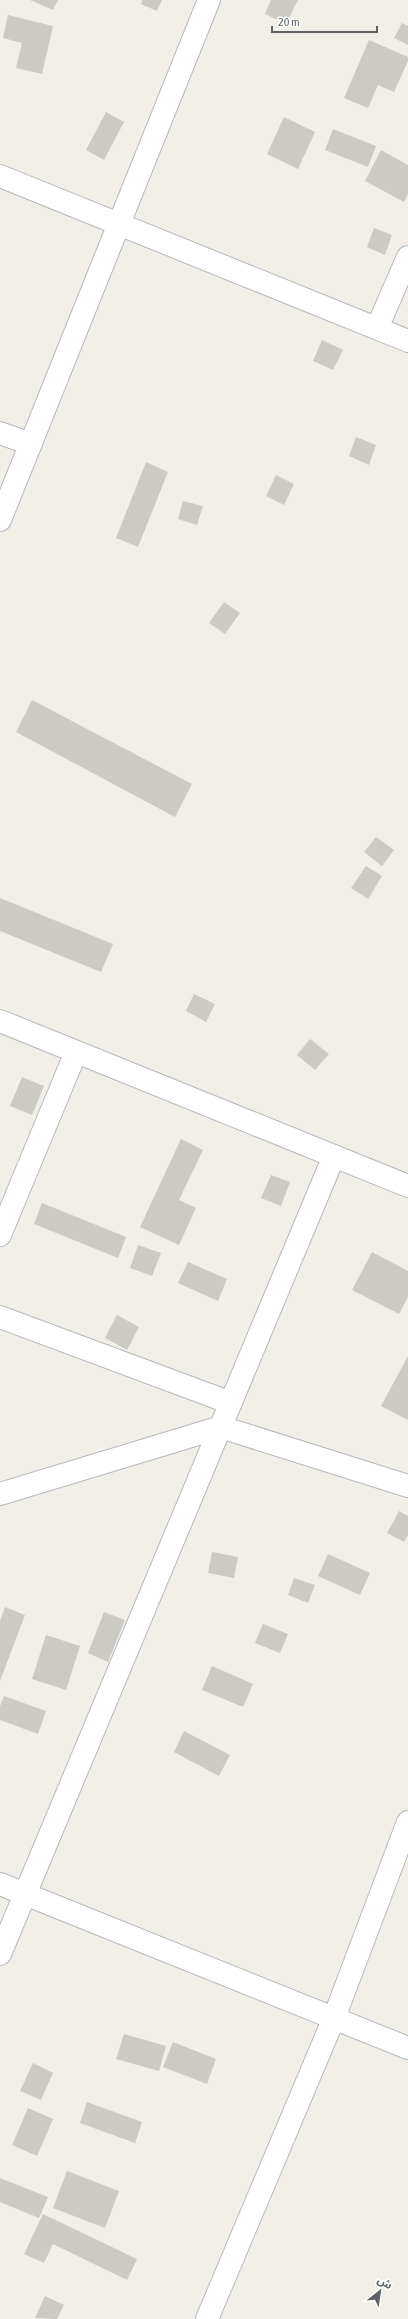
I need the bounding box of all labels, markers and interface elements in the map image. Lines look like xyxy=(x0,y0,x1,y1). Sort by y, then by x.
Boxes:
scale bar xyxy=(272,8,377,34)
text: 20 m xyxy=(278,15,300,29)
north arrow xyxy=(360,2271,400,2311)
text: ش xyxy=(375,2273,395,2292)

